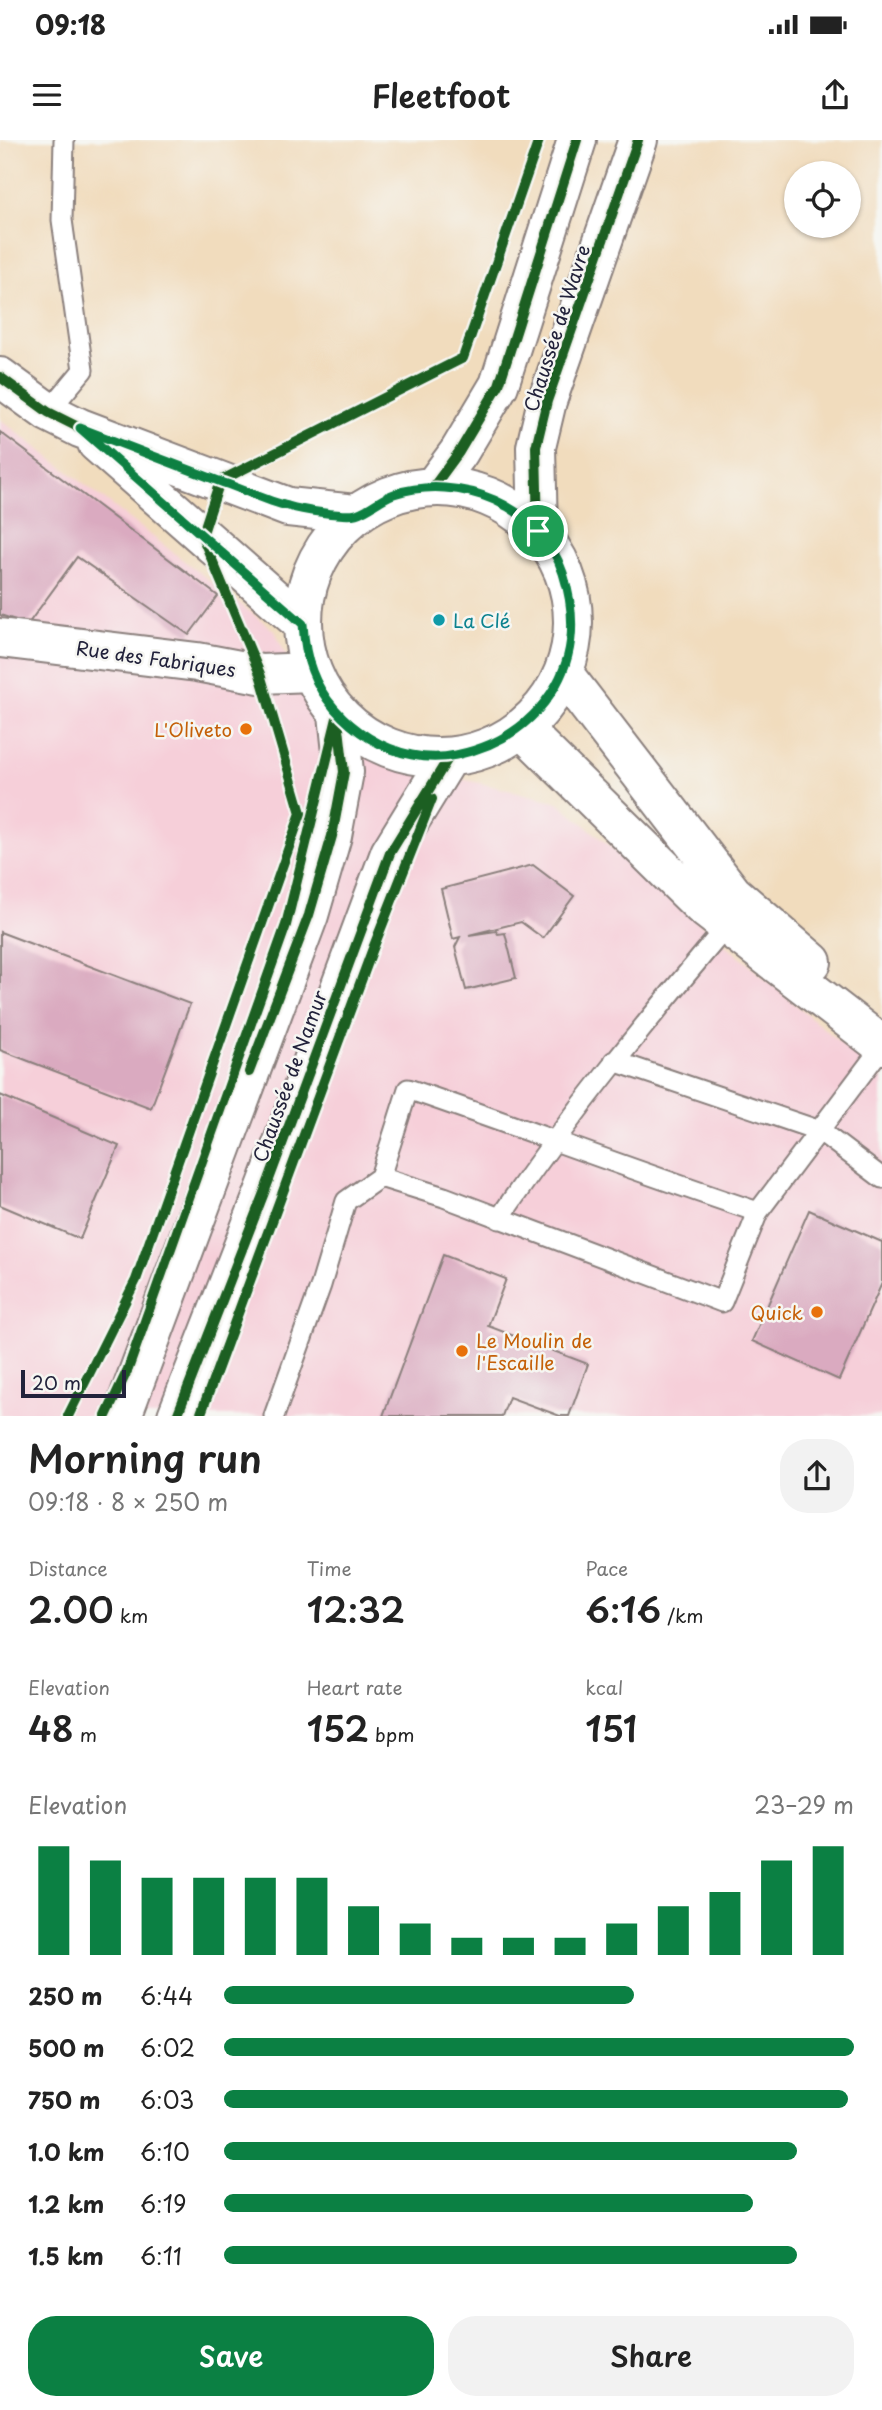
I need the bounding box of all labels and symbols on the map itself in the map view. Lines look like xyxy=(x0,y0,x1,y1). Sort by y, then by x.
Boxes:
street label: Chaussée de Wavre xyxy=(516,241,596,415)
pin xyxy=(508,501,568,561)
place label: La Clé xyxy=(453,606,510,634)
marker: La Clé xyxy=(431,612,447,628)
street label: Rue des Fabriques xyxy=(74,633,238,683)
place label: L'Oliveto xyxy=(154,715,232,743)
marker: L'Oliveto xyxy=(238,721,254,737)
street label: Chaussée de Namur xyxy=(245,986,333,1166)
place label: Quick xyxy=(751,1298,803,1326)
marker: Quick xyxy=(809,1304,825,1320)
place label: Le Moulin de l'Escaille xyxy=(476,1326,592,1376)
marker: Le Moulin de l'Escaille xyxy=(454,1343,470,1359)
scale bar xyxy=(21,1367,126,1399)

